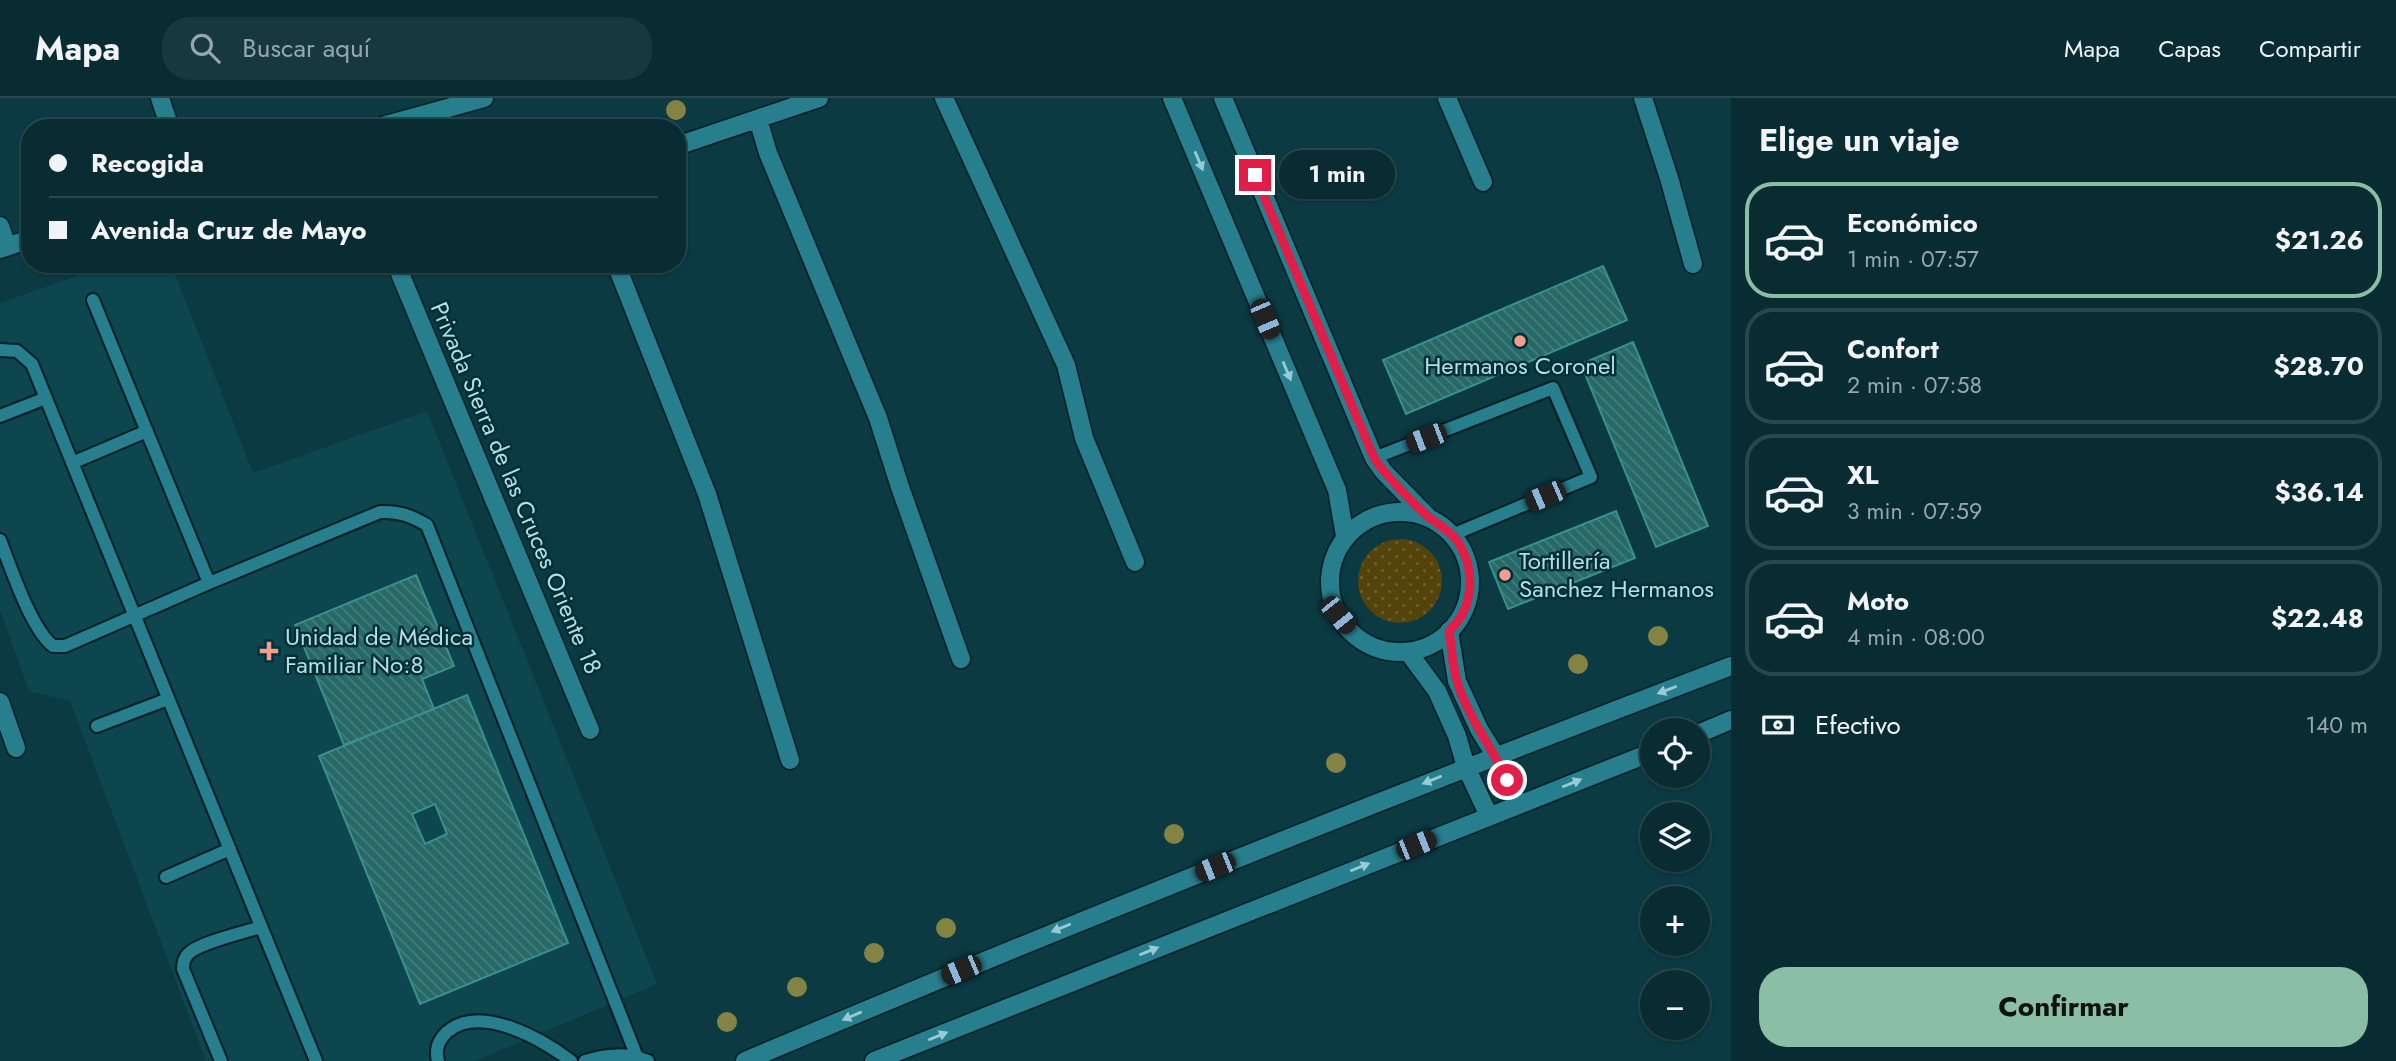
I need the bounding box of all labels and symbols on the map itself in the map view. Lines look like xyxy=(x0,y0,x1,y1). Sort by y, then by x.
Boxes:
callout: 1 min xyxy=(1280,150,1395,200)
one-way arrow xyxy=(1193,151,1205,171)
route end xyxy=(1239,159,1271,191)
street label: Privada Sierra de las Cruces Oriente 18 xyxy=(422,296,611,679)
car xyxy=(1248,296,1283,342)
marker: Hermanos Coronel xyxy=(1512,333,1528,349)
place label: Hermanos Coronel xyxy=(1424,348,1616,383)
one-way arrow xyxy=(1282,360,1293,381)
car xyxy=(1403,421,1450,455)
car xyxy=(1522,478,1569,514)
place label: Tortillería Sanchez Hermanos xyxy=(1519,543,1714,606)
marker: Tortillería Sanchez Hermanos xyxy=(1497,567,1513,583)
car xyxy=(1317,592,1360,638)
place label: Unidad de Médica Familiar No:8 xyxy=(285,619,473,682)
marker: Unidad de Médica Familiar No:8 xyxy=(259,641,279,661)
one-way arrow xyxy=(1657,685,1678,696)
route start xyxy=(1491,764,1523,796)
one-way arrow xyxy=(1421,775,1442,786)
one-way arrow xyxy=(1561,778,1582,789)
car xyxy=(1393,827,1440,863)
car xyxy=(1192,849,1239,885)
one-way arrow xyxy=(1350,861,1371,872)
one-way arrow xyxy=(1051,923,1072,934)
one-way arrow xyxy=(1139,946,1160,957)
car xyxy=(938,952,985,988)
one-way arrow xyxy=(841,1011,862,1022)
one-way arrow xyxy=(927,1030,948,1041)

